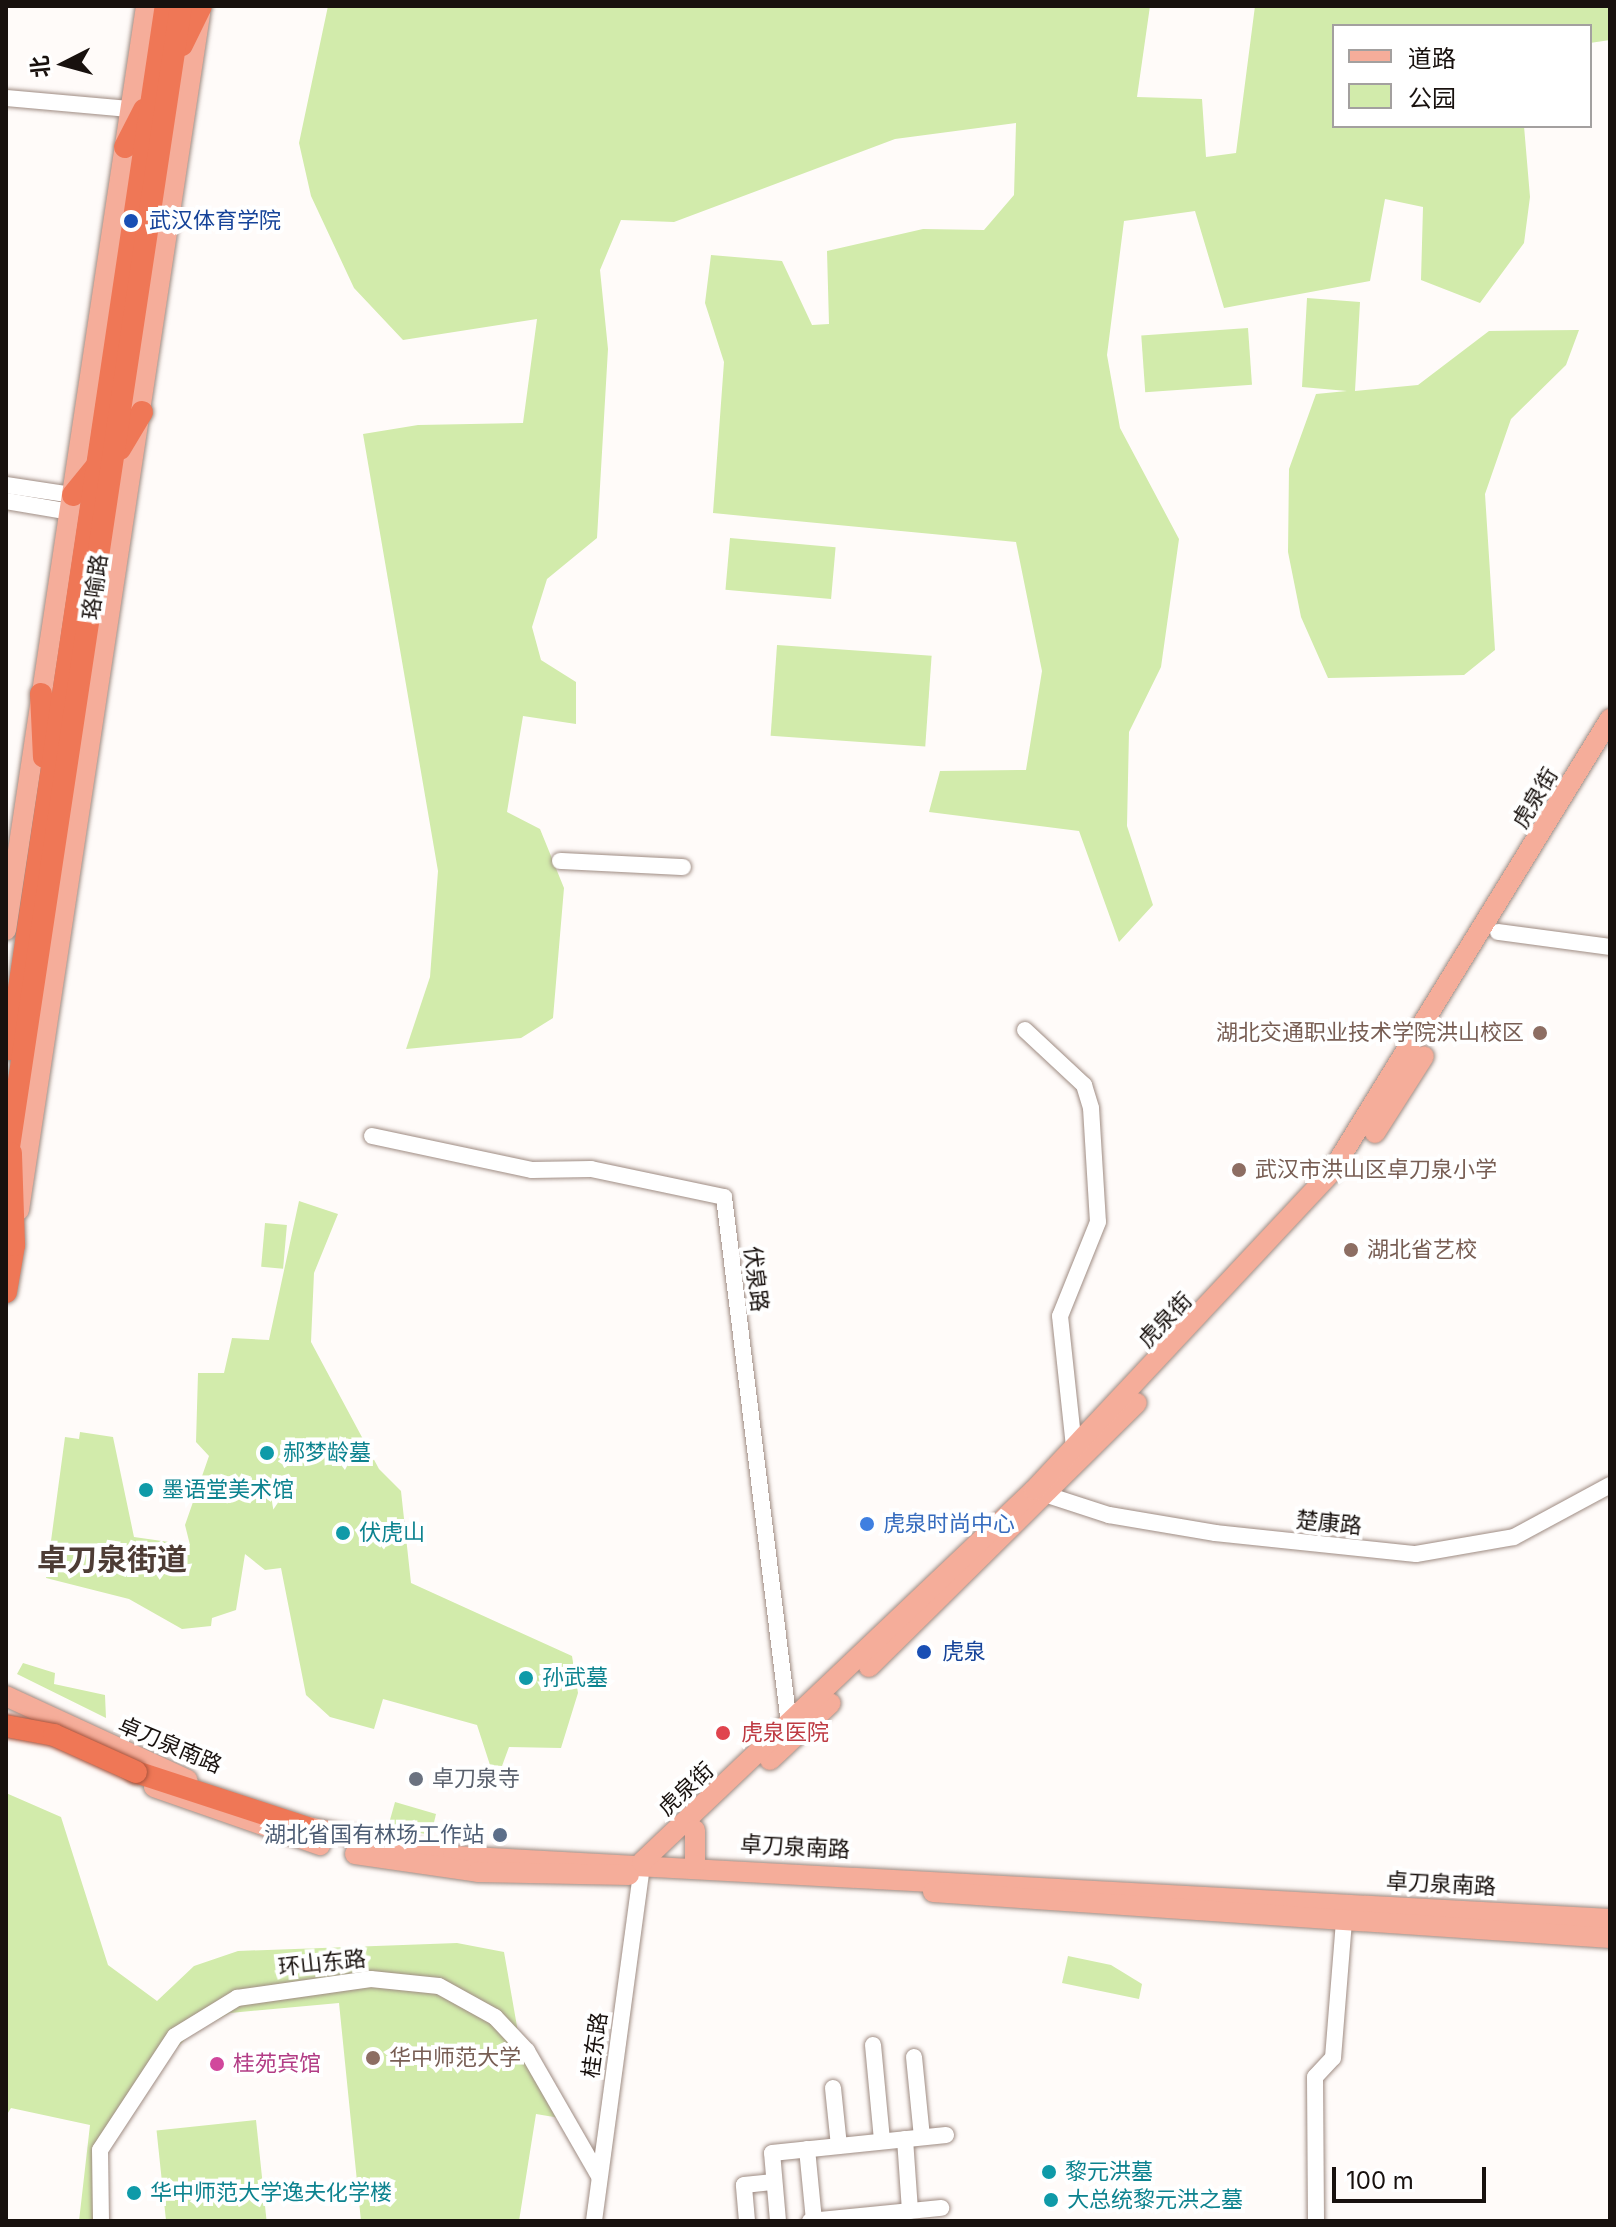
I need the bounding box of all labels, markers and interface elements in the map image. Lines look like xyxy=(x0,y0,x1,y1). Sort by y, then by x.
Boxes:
north arrow xyxy=(24,24,104,104)
legend xyxy=(1332,24,1592,128)
text: 道路 xyxy=(1408,44,1456,73)
text: 北 xyxy=(26,54,54,79)
text: 公园 xyxy=(1408,84,1456,113)
place label: 武汉体育学院 xyxy=(149,208,281,234)
marker: 武汉体育学院 xyxy=(120,210,142,232)
street label: 珞喻路 xyxy=(77,552,113,622)
street label: 虎泉街 xyxy=(1507,763,1563,833)
place label: 湖北交通职业技术学院洪山校区 xyxy=(1216,1020,1524,1046)
marker: 湖北交通职业技术学院洪山校区 xyxy=(1531,1024,1549,1042)
place label: 武汉市洪山区卓刀泉小学 xyxy=(1255,1157,1497,1183)
marker: 武汉市洪山区卓刀泉小学 xyxy=(1230,1161,1248,1179)
place label: 湖北省艺校 xyxy=(1367,1237,1477,1263)
marker: 湖北省艺校 xyxy=(1342,1241,1360,1259)
street label: 伏泉路 xyxy=(739,1245,773,1313)
street label: 虎泉街 xyxy=(1133,1287,1197,1353)
place label: 郝梦龄墓 xyxy=(283,1440,371,1466)
marker: 郝梦龄墓 xyxy=(258,1444,276,1462)
place label: 墨语堂美术馆 xyxy=(162,1477,294,1503)
marker: 墨语堂美术馆 xyxy=(137,1481,155,1499)
street label: 楚康路 xyxy=(1295,1506,1363,1540)
place label: 虎泉时尚中心 xyxy=(883,1511,1015,1537)
marker: 虎泉时尚中心 xyxy=(858,1515,876,1533)
place label: 伏虎山 xyxy=(359,1520,425,1546)
marker: 伏虎山 xyxy=(334,1524,352,1542)
district label: 卓刀泉街道 xyxy=(37,1541,187,1577)
place label: 虎泉 xyxy=(942,1639,986,1665)
marker: 虎泉 xyxy=(913,1641,935,1663)
place label: 孙武墓 xyxy=(542,1665,608,1691)
marker: 孙武墓 xyxy=(517,1669,535,1687)
street label: 卓刀泉南路 xyxy=(114,1711,226,1779)
place label: 虎泉医院 xyxy=(741,1720,829,1746)
marker: 虎泉医院 xyxy=(712,1722,734,1744)
street label: 虎泉街 xyxy=(653,1757,719,1821)
place label: 卓刀泉寺 xyxy=(432,1766,520,1792)
marker: 卓刀泉寺 xyxy=(407,1770,425,1788)
place label: 湖北省国有林场工作站 xyxy=(264,1822,484,1848)
marker: 湖北省国有林场工作站 xyxy=(491,1826,509,1844)
street label: 卓刀泉南路 xyxy=(739,1831,851,1863)
street label: 卓刀泉南路 xyxy=(1385,1868,1497,1900)
street label: 环山东路 xyxy=(277,1945,367,1981)
street label: 桂东路 xyxy=(577,2010,613,2080)
place label: 华中师范大学 xyxy=(389,2045,521,2071)
marker: 华中师范大学 xyxy=(364,2049,382,2067)
place label: 桂苑宾馆 xyxy=(233,2051,321,2077)
marker: 桂苑宾馆 xyxy=(208,2055,226,2073)
scale bar xyxy=(1336,2151,1490,2201)
place label: 黎元洪墓 xyxy=(1065,2159,1153,2185)
marker: 黎元洪墓 xyxy=(1040,2163,1058,2181)
text: 100 m xyxy=(1346,2166,1414,2195)
place label: 华中师范大学逸夫化学楼 xyxy=(150,2180,392,2206)
marker: 华中师范大学逸夫化学楼 xyxy=(125,2184,143,2202)
place label: 大总统黎元洪之墓 xyxy=(1067,2187,1243,2213)
marker: 大总统黎元洪之墓 xyxy=(1042,2191,1060,2209)

